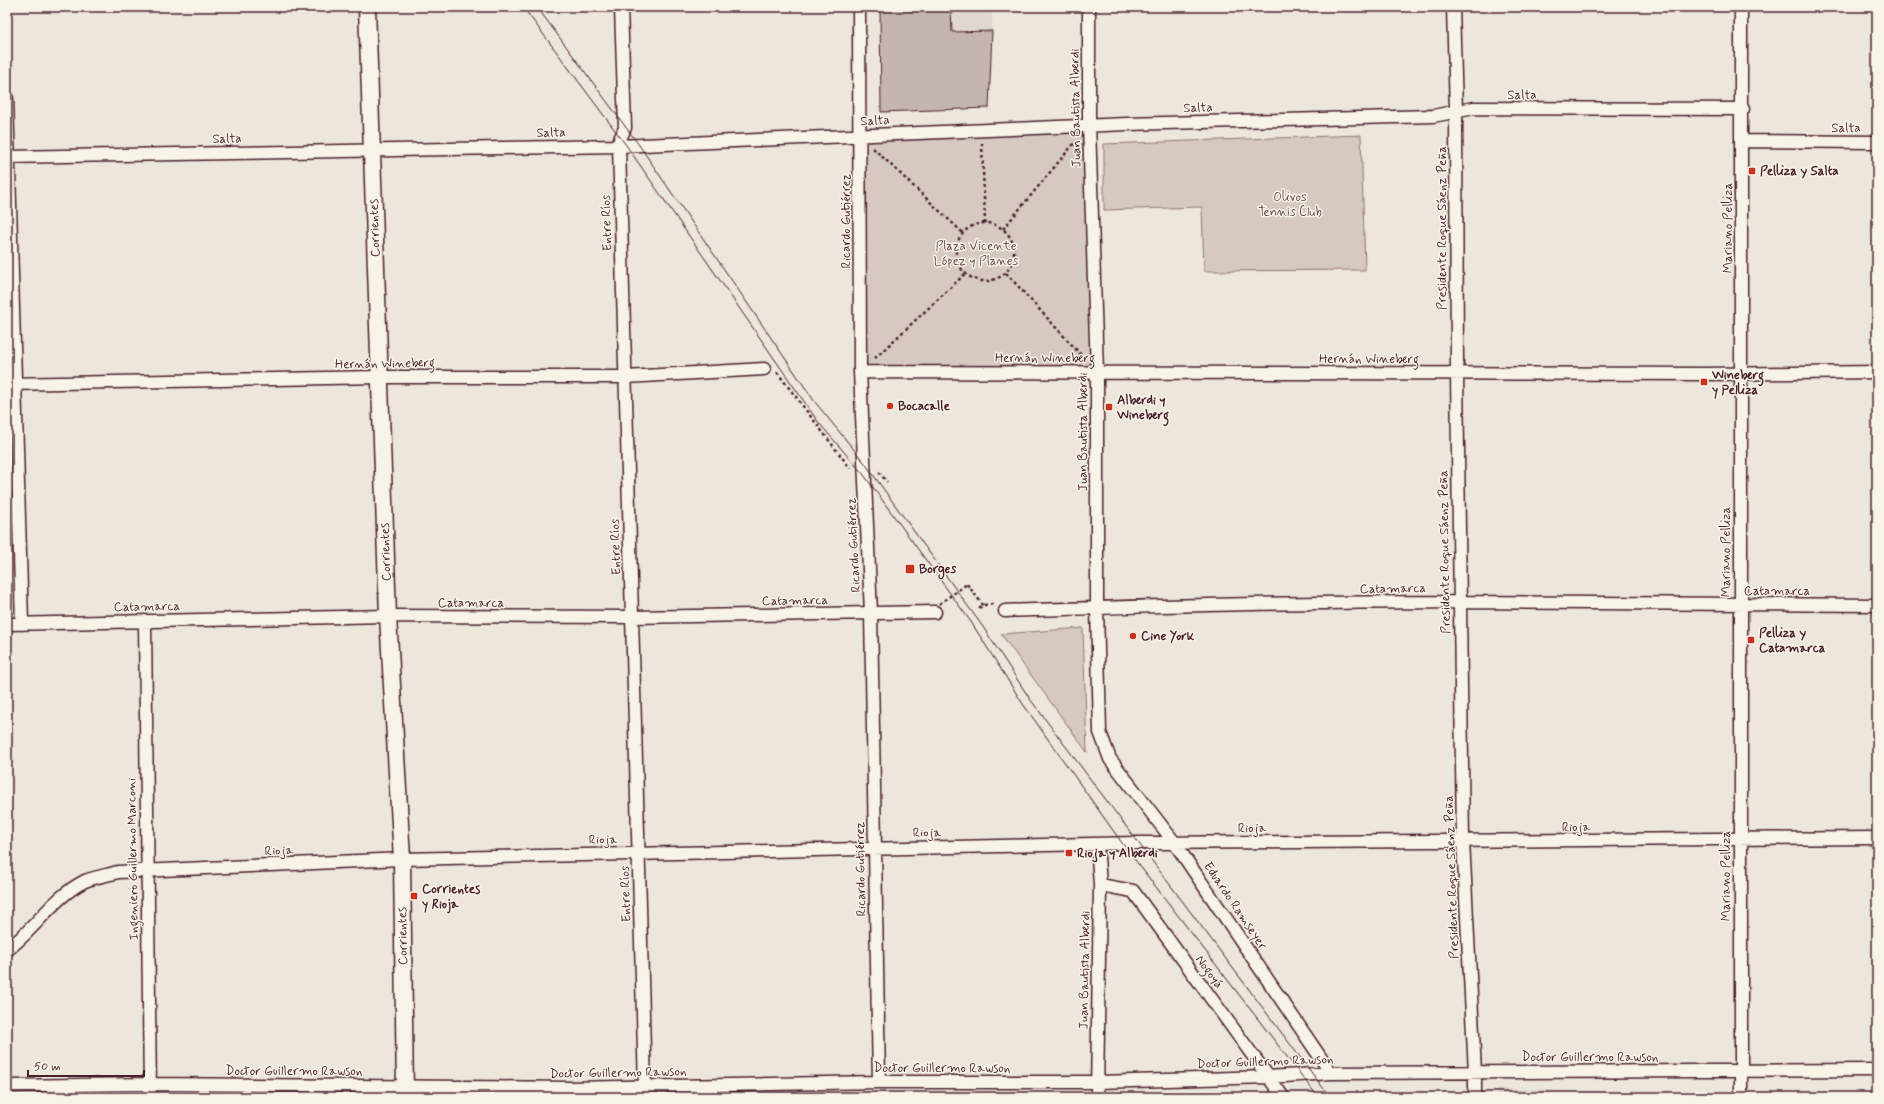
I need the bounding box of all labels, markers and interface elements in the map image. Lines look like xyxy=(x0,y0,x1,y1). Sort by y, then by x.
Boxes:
street label: Juan Bautista Alberdi xyxy=(1066,48,1086,168)
street label: Salta xyxy=(1507,87,1537,104)
street label: Salta xyxy=(1183,99,1213,117)
street label: Salta xyxy=(860,112,890,130)
street label: Salta xyxy=(1831,120,1861,137)
street label: Salta xyxy=(536,124,566,142)
street label: Salta xyxy=(212,130,242,148)
street label: Presidente Roque Sáenz Peña xyxy=(1434,146,1451,310)
place label: Pelliza y Salta xyxy=(1760,163,1839,180)
marker: Pelliza y Salta xyxy=(1747,166,1757,176)
street label: Ricardo Gutiérrez xyxy=(838,173,855,268)
street label: Mariano Pelliza xyxy=(1720,182,1737,273)
park label: Olivos Tennis Club xyxy=(1258,189,1322,221)
street label: Entre Ríos xyxy=(598,194,616,251)
street label: Corrientes xyxy=(365,199,385,257)
park label: Plaza Vicente López y Planes xyxy=(934,238,1019,270)
street label: Hernán Wineberg xyxy=(995,350,1095,369)
street label: Hernán Wineberg xyxy=(1319,351,1419,370)
street label: Hernán Wineberg xyxy=(335,355,435,375)
place label: Wineberg y Pelliza xyxy=(1711,367,1764,399)
street label: Juan Bautista Alberdi xyxy=(1075,373,1092,491)
marker: Wineberg y Pelliza xyxy=(1699,377,1709,387)
place label: Alberdi y Wineberg xyxy=(1116,392,1169,427)
place label: Bocacalle xyxy=(898,398,950,415)
marker: Bocacalle xyxy=(885,401,895,411)
marker: Alberdi y Wineberg xyxy=(1104,402,1114,412)
street label: Presidente Roque Sáenz Peña xyxy=(1435,470,1455,634)
street label: Ricardo Gutiérrez xyxy=(843,497,865,593)
street label: Mariano Pelliza xyxy=(1718,506,1735,597)
street label: Entre Ríos xyxy=(607,518,625,575)
street label: Corrientes xyxy=(376,523,396,581)
place label: Borges xyxy=(919,561,956,580)
marker: Borges xyxy=(904,563,916,575)
street label: Catamarca xyxy=(1360,580,1427,598)
street label: Catamarca xyxy=(1744,583,1811,600)
street label: Catamarca xyxy=(762,592,829,610)
street label: Catamarca xyxy=(438,595,505,612)
street label: Catamarca xyxy=(114,598,181,616)
place label: Pelliza y Catamarca xyxy=(1759,625,1826,657)
place label: Cine York xyxy=(1141,628,1195,645)
marker: Cine York xyxy=(1128,631,1138,641)
marker: Pelliza y Catamarca xyxy=(1746,635,1756,645)
street label: Ingeniero Guillermo Marconi xyxy=(123,778,145,940)
street label: Presidente Roque Sáenz Peña xyxy=(1441,795,1463,959)
street label: Rioja xyxy=(1562,819,1591,836)
street label: Rioja xyxy=(1238,820,1267,837)
street label: Ricardo Gutiérrez xyxy=(852,821,870,917)
street label: Rioja xyxy=(913,824,942,842)
street label: Mariano Pelliza xyxy=(1718,830,1735,921)
street label: Rioja xyxy=(589,831,618,849)
street label: Rioja xyxy=(264,842,294,860)
place label: Rioja y Alberdi xyxy=(1077,845,1158,863)
marker: Rioja y Alberdi xyxy=(1064,848,1074,858)
street label: Eduardo Ramseyer xyxy=(1199,859,1271,954)
street label: Entre Ríos xyxy=(617,865,635,922)
place label: Corrientes y Rioja xyxy=(421,881,480,914)
marker: Corrientes y Rioja xyxy=(409,891,419,901)
street label: Corrientes xyxy=(394,907,412,965)
street label: Juan Bautista Alberdi xyxy=(1075,910,1095,1030)
street label: Nogoyá xyxy=(1190,952,1227,993)
street label: Doctor Guillermo Rawson xyxy=(1522,1049,1658,1066)
street label: Doctor Guillermo Rawson xyxy=(1196,1051,1334,1073)
scale bar xyxy=(28,1052,144,1078)
text: 50 m xyxy=(34,1059,61,1075)
street label: Doctor Guillermo Rawson xyxy=(874,1060,1010,1077)
street label: Doctor Guillermo Rawson xyxy=(226,1063,362,1080)
street label: Doctor Guillermo Rawson xyxy=(549,1063,687,1083)

